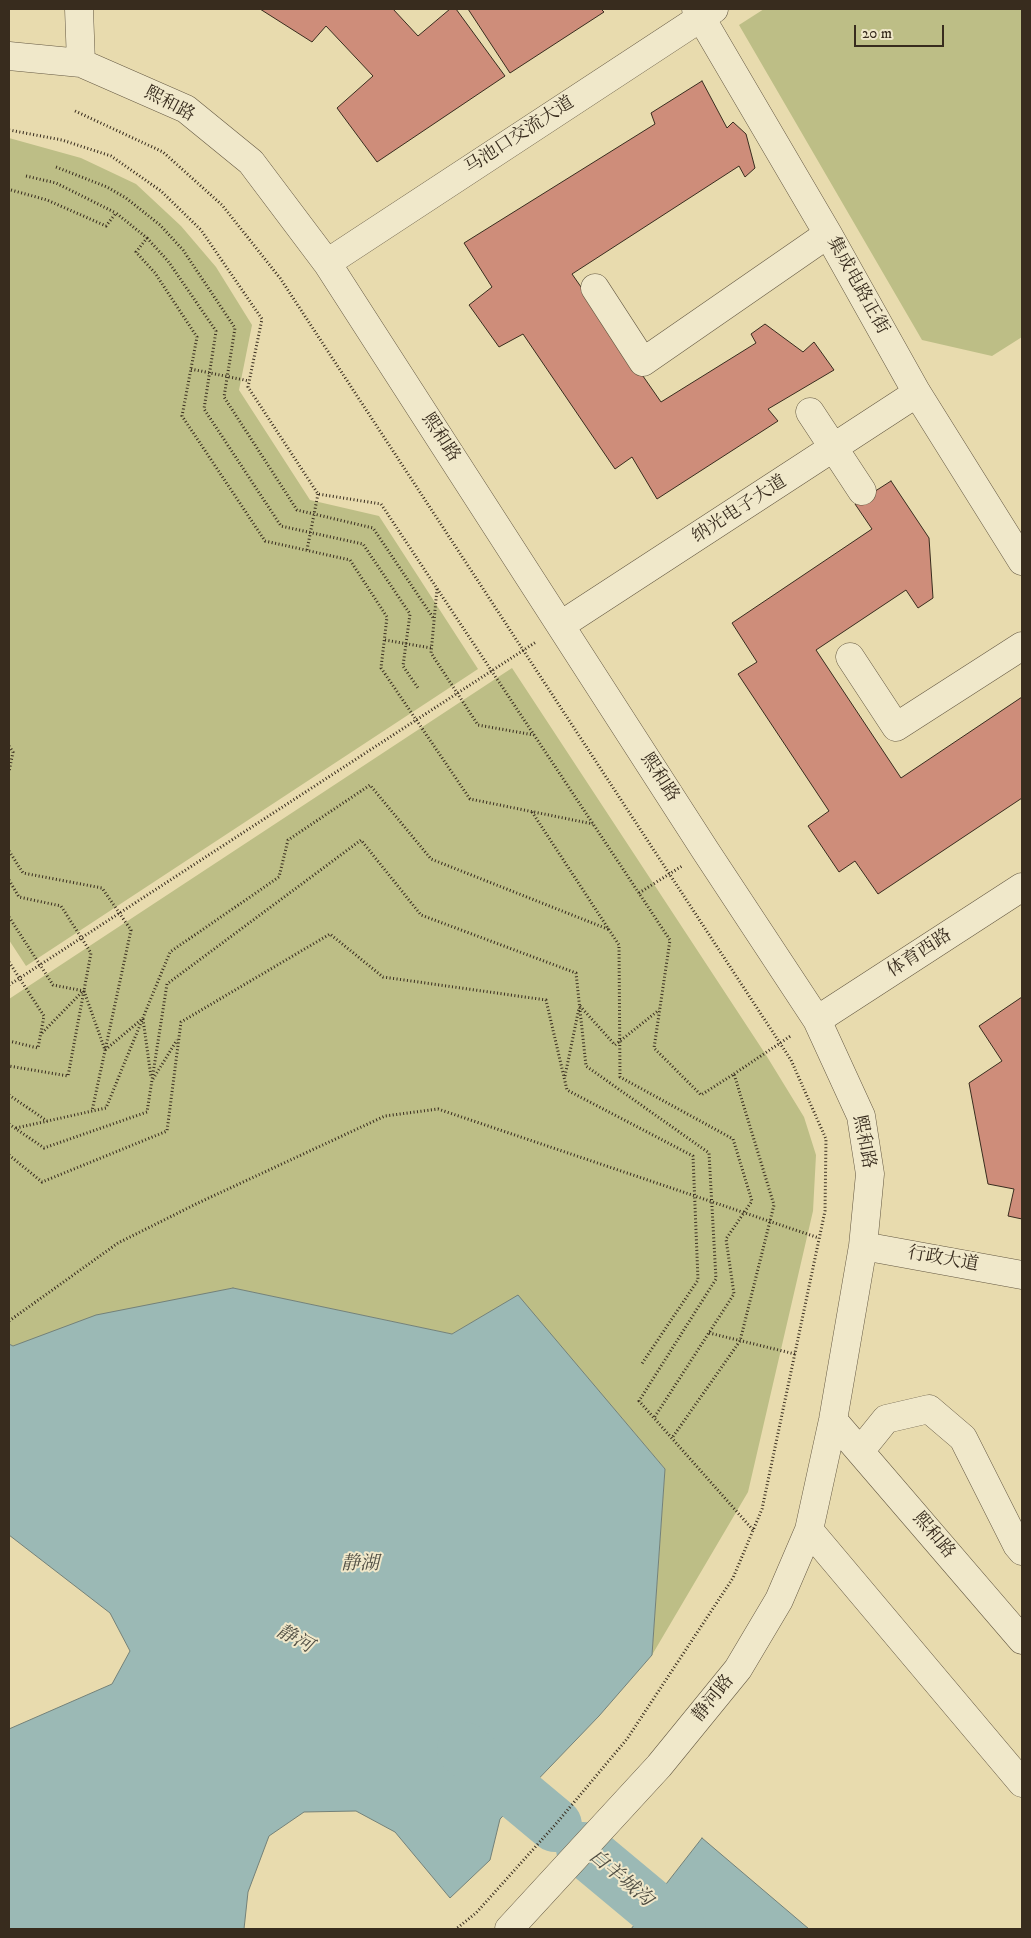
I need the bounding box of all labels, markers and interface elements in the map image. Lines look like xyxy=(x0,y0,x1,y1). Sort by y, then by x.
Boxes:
scale bar xyxy=(856,15,946,47)
text: 20 m xyxy=(862,24,892,43)
street label: 熙和路 xyxy=(140,83,198,127)
street label: 马池口交流大道 xyxy=(461,93,579,179)
street label: 集成电路正街 xyxy=(821,234,893,338)
street label: 熙和路 xyxy=(416,409,464,467)
street label: 纳光电子大道 xyxy=(689,472,791,548)
street label: 熙和路 xyxy=(635,749,683,807)
street label: 体育西路 xyxy=(884,925,956,983)
street label: 熙和路 xyxy=(847,1113,879,1171)
street label: 行政大道 xyxy=(906,1243,980,1277)
street label: 熙和路 xyxy=(907,1508,959,1564)
water label: 静湖 xyxy=(341,1554,379,1576)
water label: 静河 xyxy=(272,1621,316,1659)
street label: 静河路 xyxy=(689,1671,739,1727)
water label: 白羊城沟 xyxy=(584,1846,656,1912)

